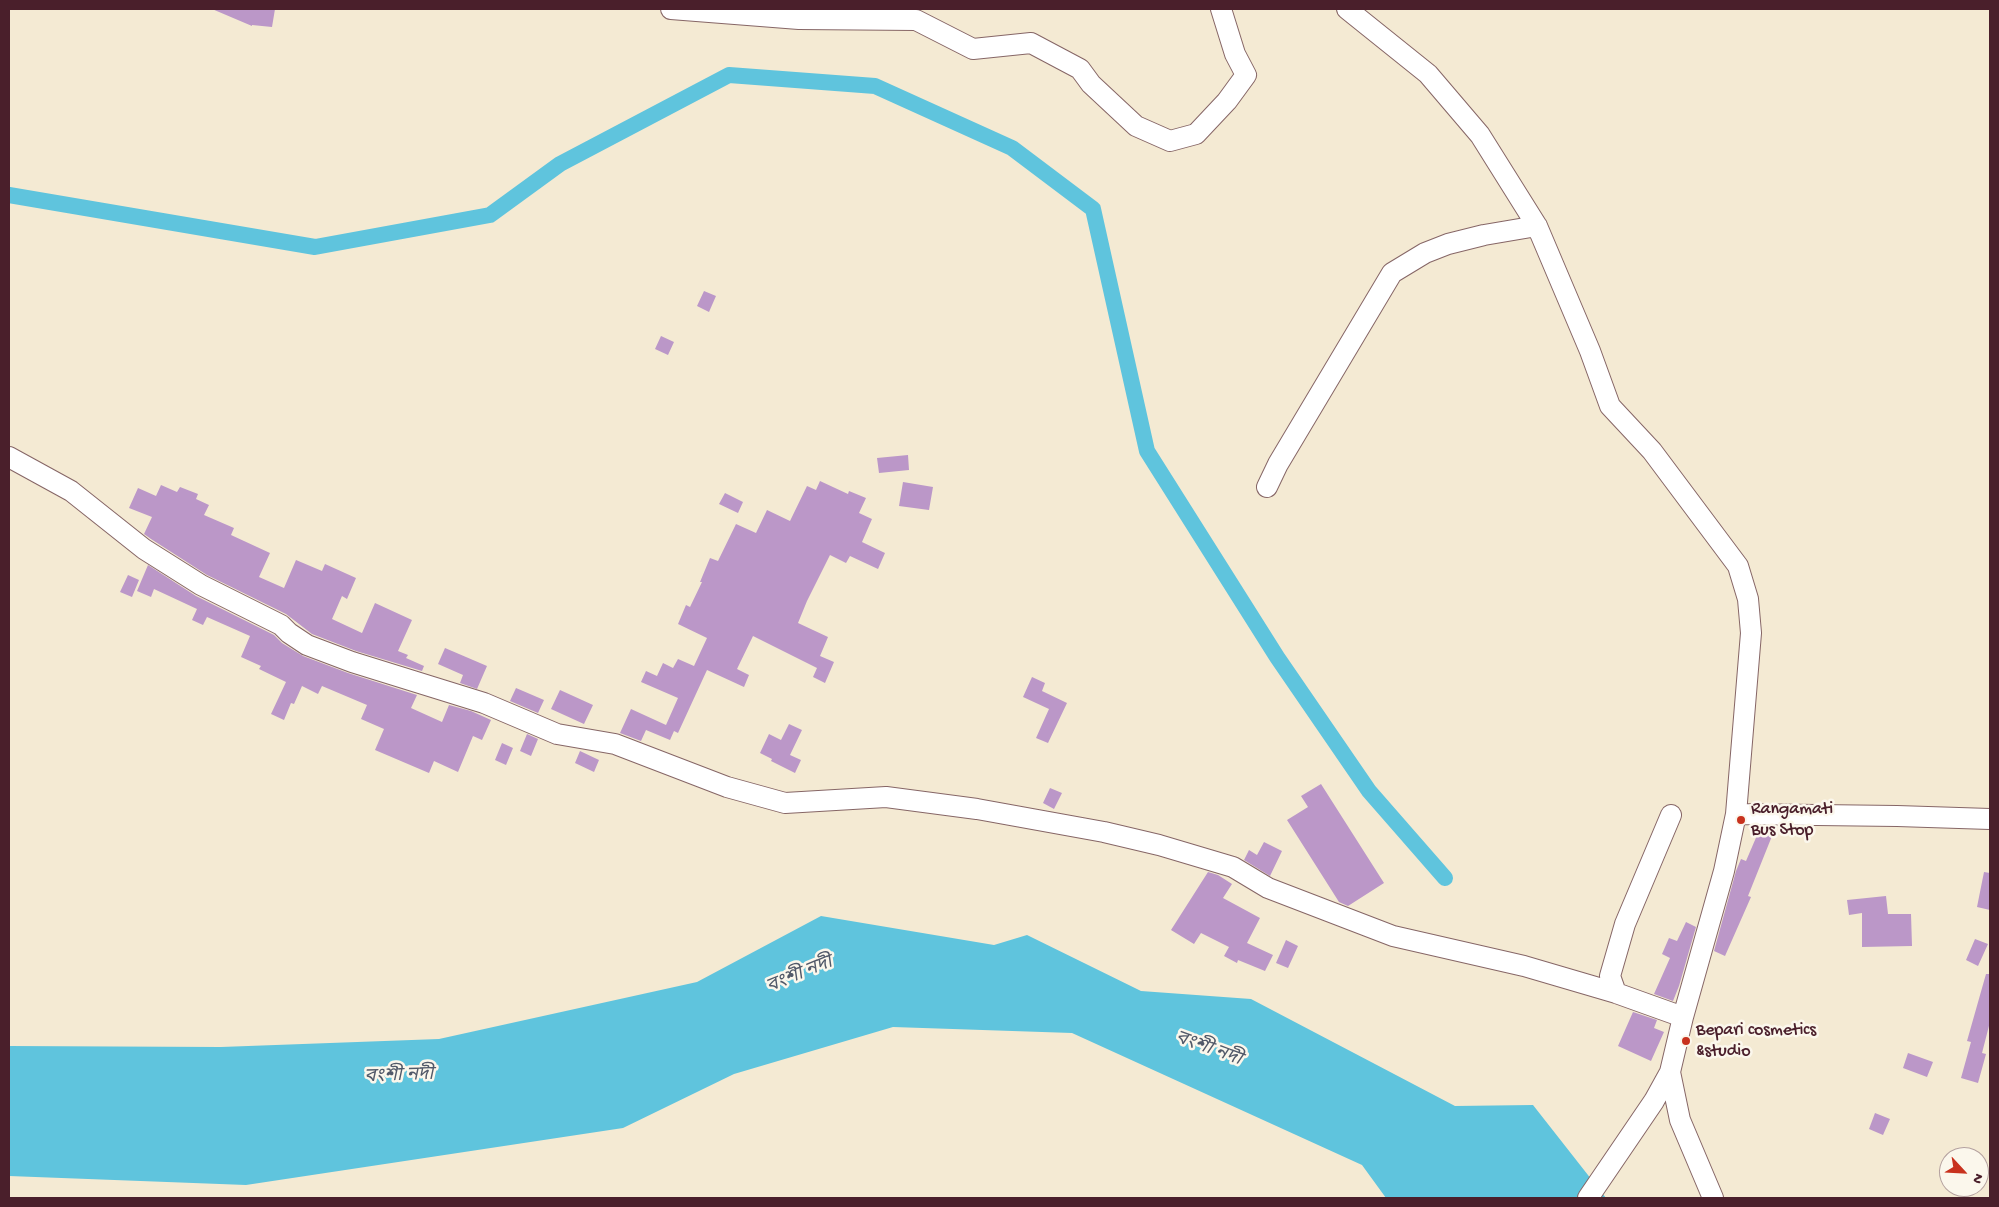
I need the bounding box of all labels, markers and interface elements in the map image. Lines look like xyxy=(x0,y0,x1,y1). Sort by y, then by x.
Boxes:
place label: Rangamati Bus Stop xyxy=(1751,799,1833,842)
marker: Rangamati Bus Stop xyxy=(1735,814,1747,826)
water label: বংশী নদী xyxy=(764,952,836,1000)
place label: Bepari cosmetics &studio xyxy=(1696,1020,1816,1062)
water label: বংশী নদী xyxy=(1172,1027,1244,1073)
marker: Bepari cosmetics &studio xyxy=(1680,1035,1692,1047)
water label: বংশী নদী xyxy=(364,1064,434,1090)
north arrow xyxy=(1939,1147,1989,1197)
text: N xyxy=(1968,1170,1987,1186)

